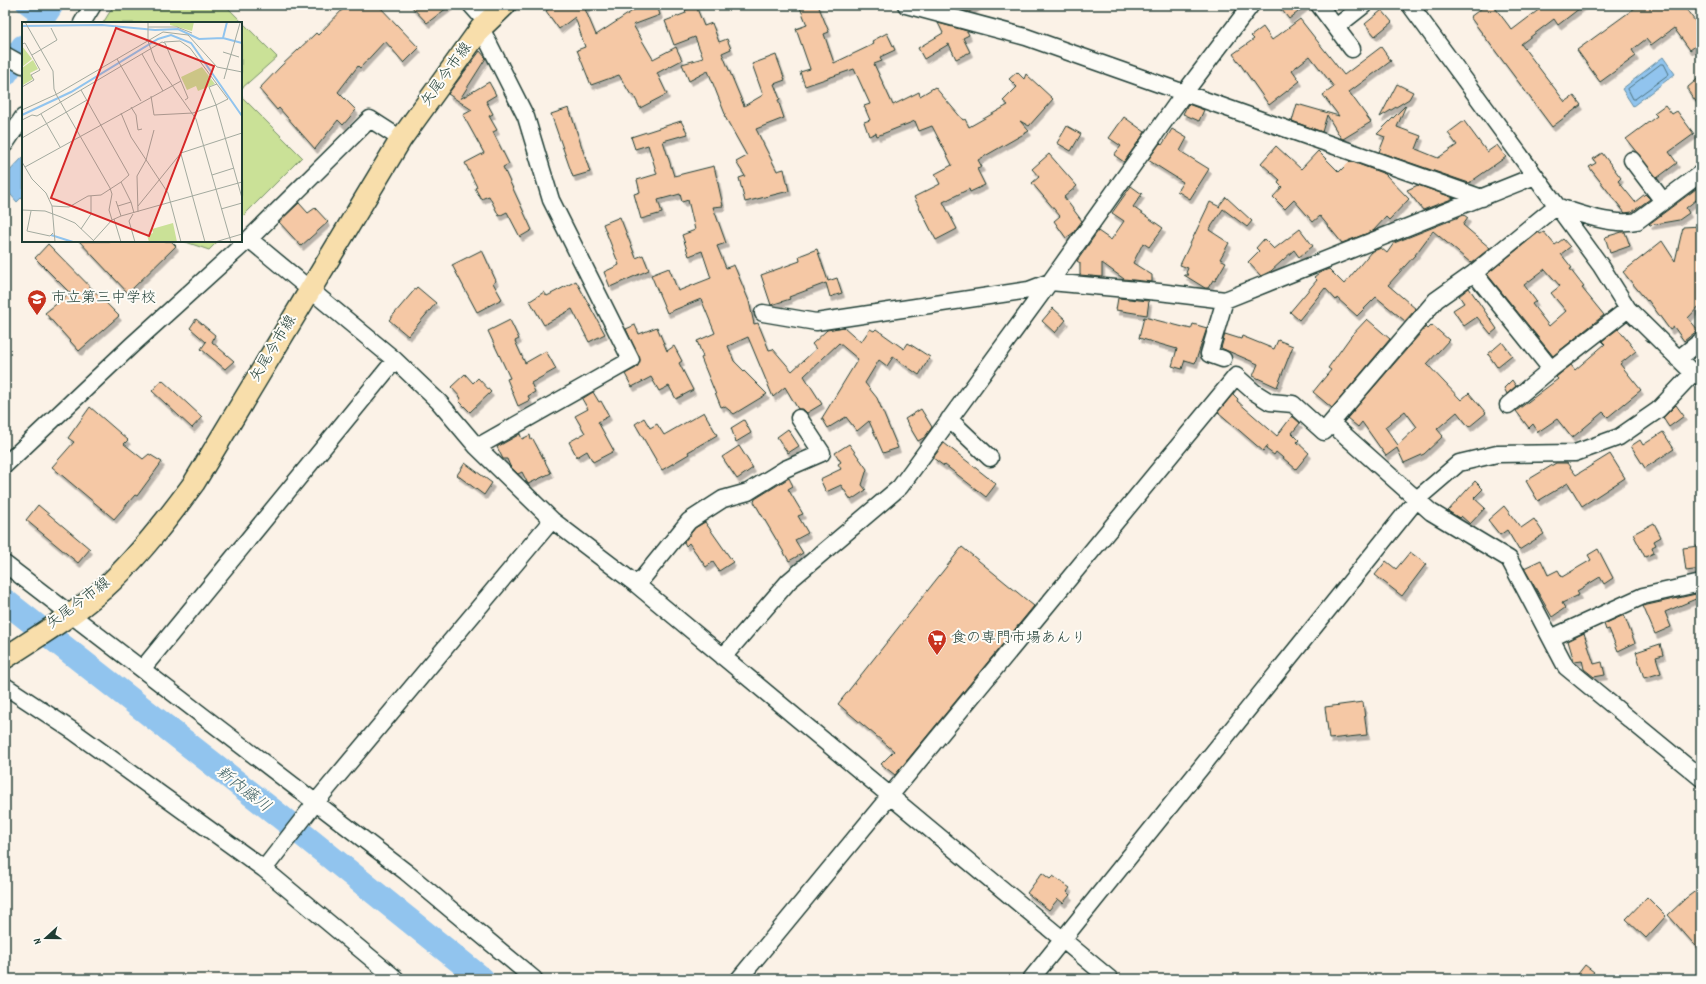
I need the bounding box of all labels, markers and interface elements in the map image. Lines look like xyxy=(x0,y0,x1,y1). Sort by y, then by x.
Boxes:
inset map xyxy=(22,22,242,242)
street label: 矢尾今市線 xyxy=(416,38,478,112)
school or university icon: 市立第三中学校 xyxy=(26,288,48,316)
place label: 市立第三中学校 xyxy=(51,288,156,310)
street label: 矢尾今市線 xyxy=(245,311,303,387)
street label: 矢尾今市線 xyxy=(42,573,116,635)
supermarket icon: 食の専門市場あんり xyxy=(926,628,948,656)
place label: 食の専門市場あんり xyxy=(951,628,1086,650)
water label: 新内藤川 xyxy=(211,761,275,819)
north arrow xyxy=(26,918,66,958)
text: N xyxy=(30,935,47,946)

